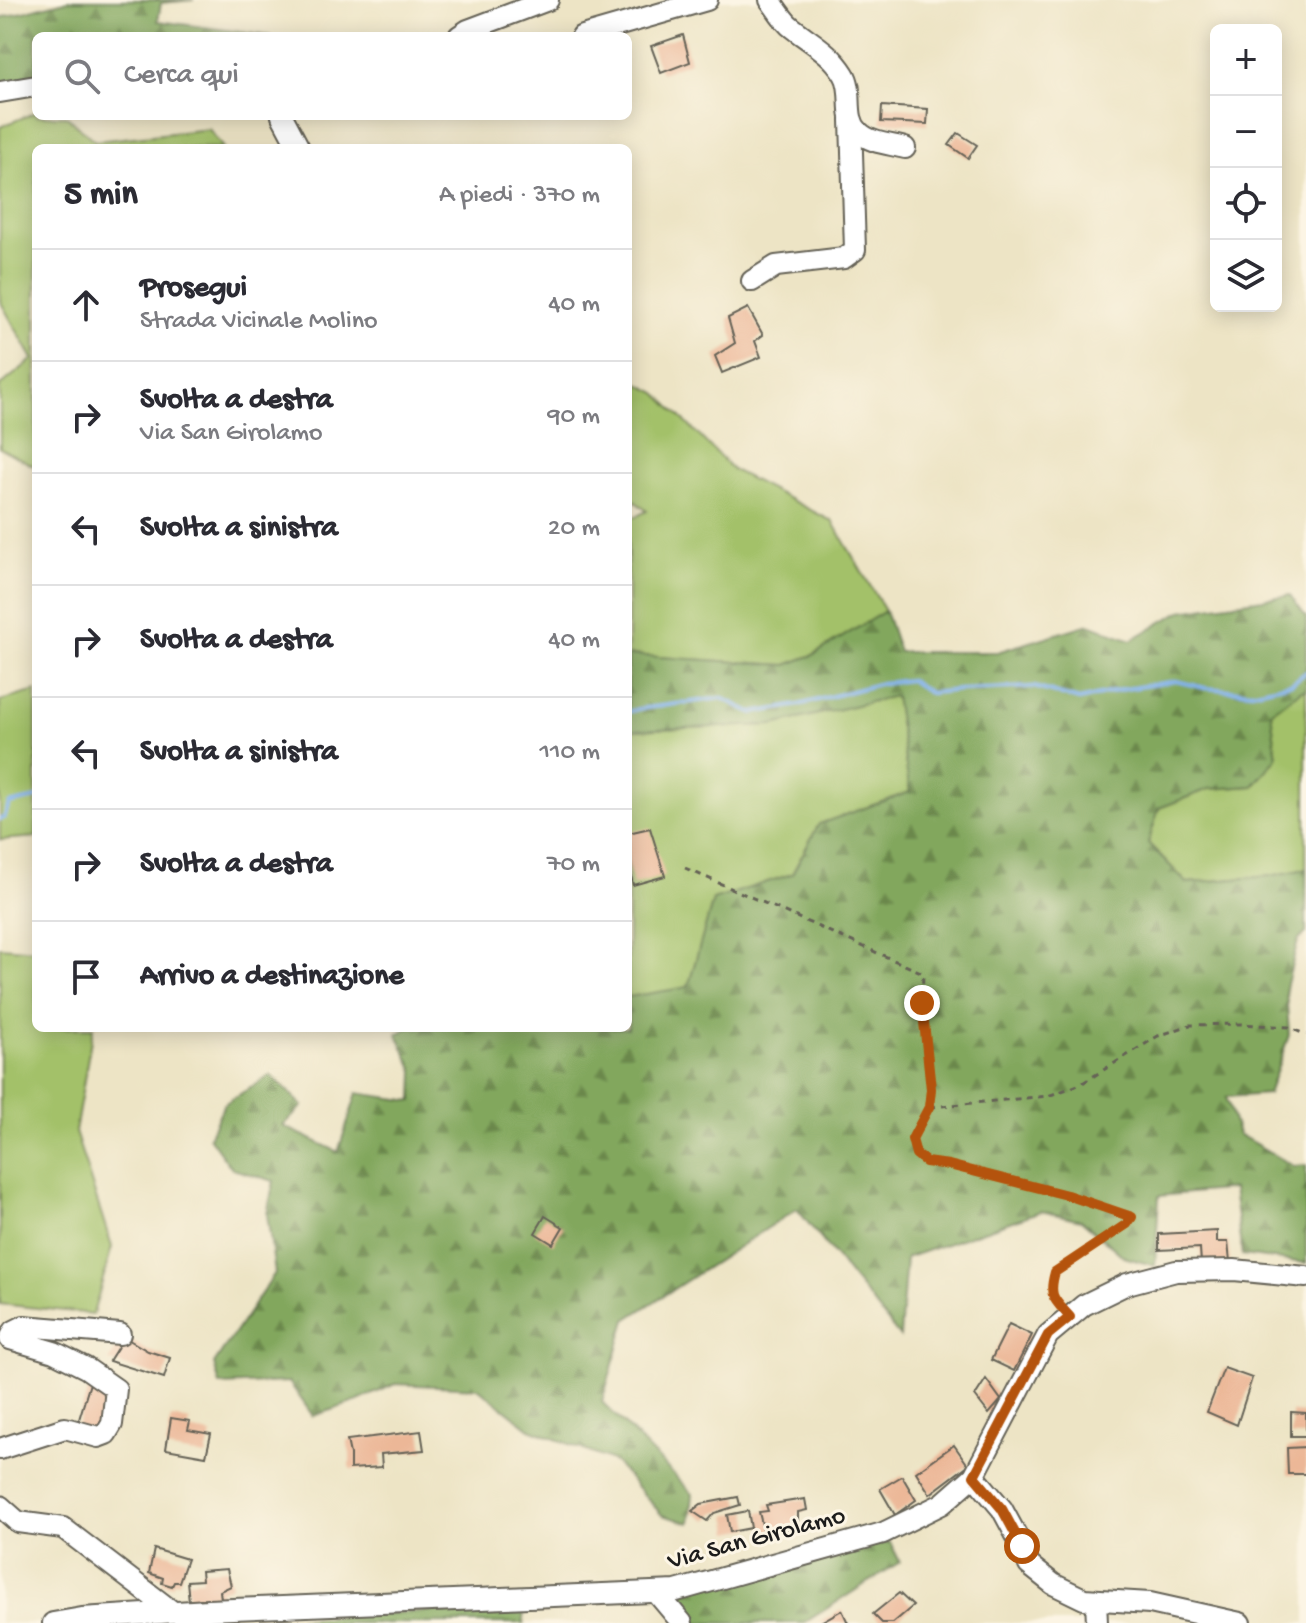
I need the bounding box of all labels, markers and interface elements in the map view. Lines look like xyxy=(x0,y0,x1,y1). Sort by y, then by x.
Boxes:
map controls xyxy=(1210,24,1282,312)
button: + xyxy=(1210,24,1282,96)
search box xyxy=(32,32,632,120)
icon: search xyxy=(60,54,104,98)
text: Cerca qui xyxy=(124,59,239,94)
button: − xyxy=(1210,96,1282,168)
button: locate xyxy=(1210,168,1282,240)
text: 5 min xyxy=(64,176,138,216)
text: A piedi · 370 m xyxy=(439,181,600,212)
button: layers xyxy=(1210,240,1282,312)
text: Prosegui xyxy=(140,272,247,307)
icon: ahead xyxy=(64,283,108,327)
text: 40 m xyxy=(548,290,600,321)
text: Strada Vicinale Molino xyxy=(140,307,378,338)
text: Svolta a destra xyxy=(140,384,333,419)
icon: right xyxy=(64,395,108,439)
text: 90 m xyxy=(548,402,600,433)
text: Via San Girolamo xyxy=(140,419,323,450)
icon: left xyxy=(64,507,108,551)
text: Svolta a sinistra xyxy=(140,512,338,547)
text: 20 m xyxy=(548,514,600,545)
icon: right xyxy=(64,619,108,663)
text: Svolta a destra xyxy=(140,624,333,659)
text: 40 m xyxy=(548,626,600,657)
icon: left xyxy=(64,731,108,775)
text: Svolta a sinistra xyxy=(140,736,338,771)
text: 110 m xyxy=(540,738,600,769)
icon: right xyxy=(64,843,108,887)
text: Svolta a destra xyxy=(140,848,333,883)
text: 70 m xyxy=(547,850,600,881)
icon: arrive xyxy=(64,955,108,999)
text: Arrivo a destinazione xyxy=(140,960,404,995)
route end xyxy=(904,985,940,1021)
street label: Via San Girolamo xyxy=(664,1501,849,1579)
route start xyxy=(1004,1528,1040,1564)

